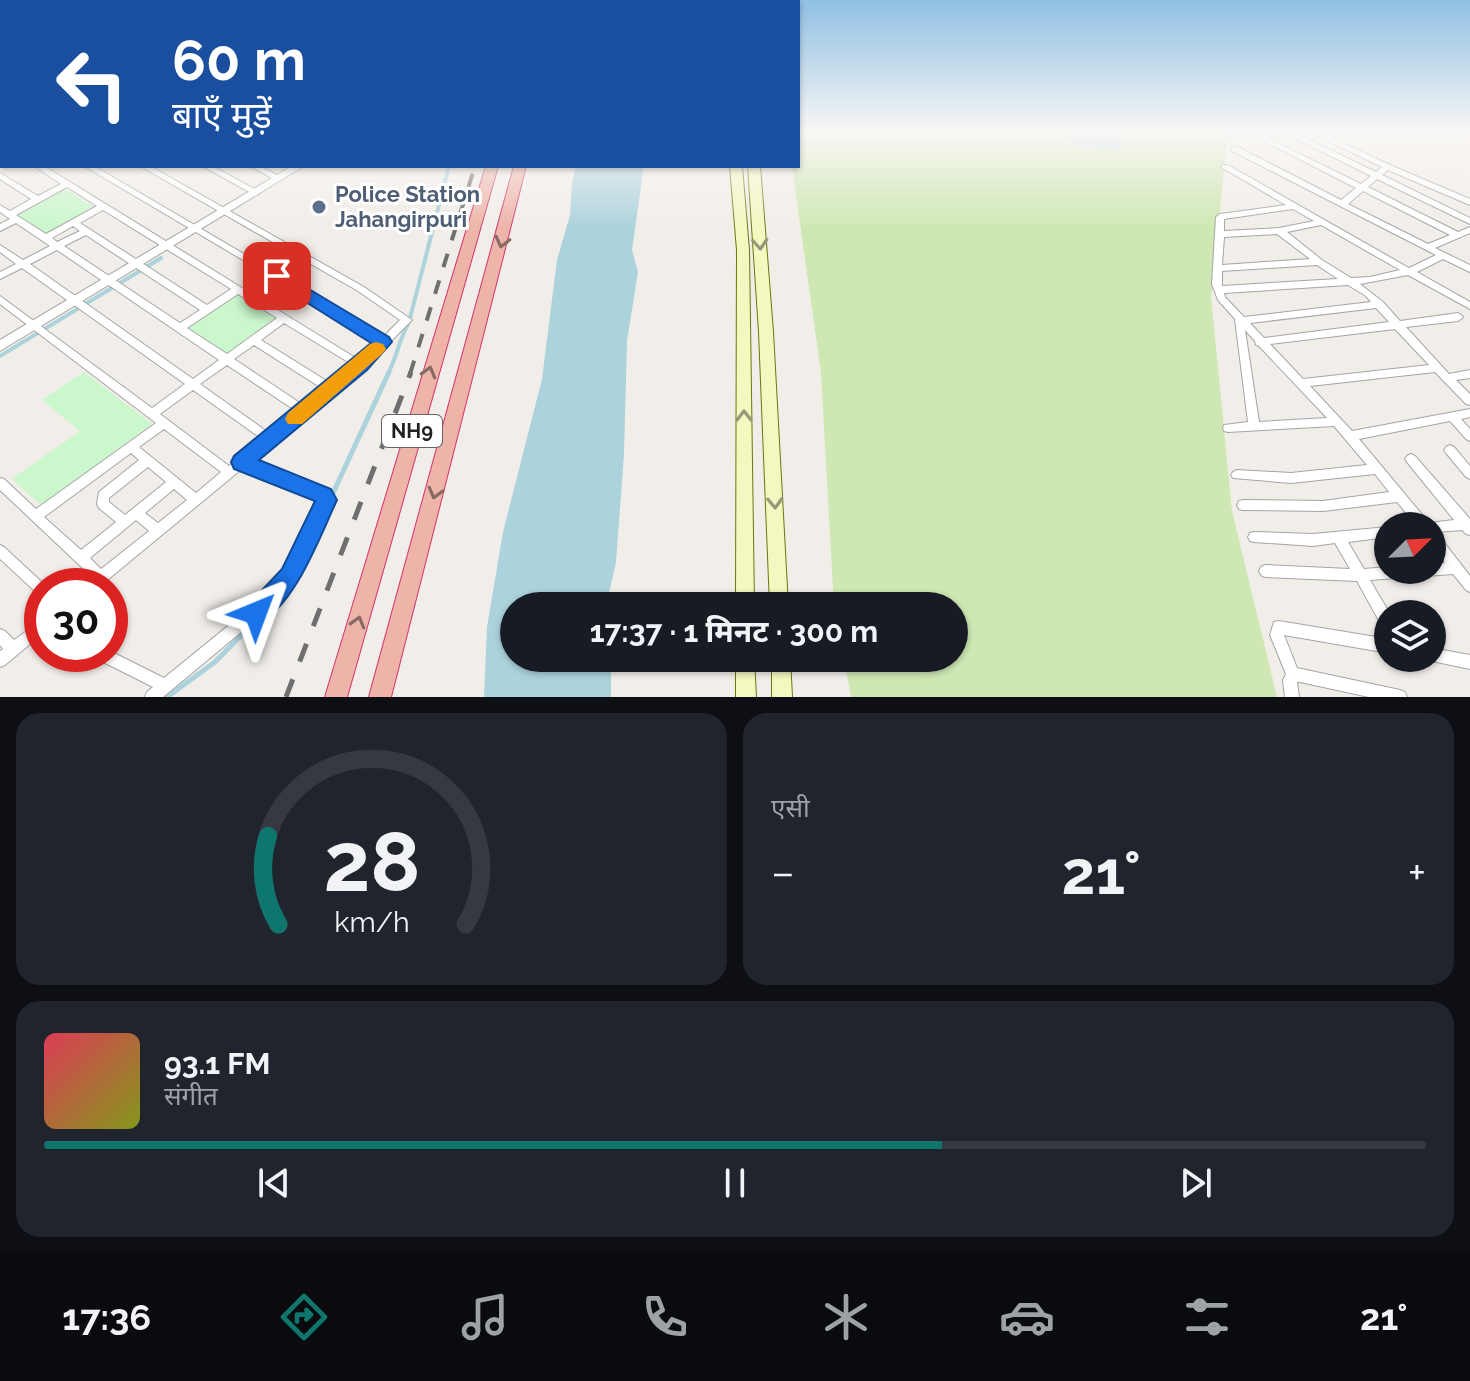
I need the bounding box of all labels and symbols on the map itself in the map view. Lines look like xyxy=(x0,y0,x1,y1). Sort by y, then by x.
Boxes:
place label: Police Station Jahangirpuri xyxy=(335,181,480,232)
marker: Police Station Jahangirpuri xyxy=(310,198,328,216)
one-way arrow xyxy=(494,234,511,248)
one-way arrow xyxy=(751,238,768,251)
pin xyxy=(243,242,311,310)
one-way arrow xyxy=(420,366,436,380)
one-way arrow xyxy=(735,409,753,422)
road number: NH9 xyxy=(382,415,442,447)
one-way arrow xyxy=(428,486,444,499)
one-way arrow xyxy=(766,497,783,510)
north arrow xyxy=(1374,512,1446,584)
speed limit sign: 30 xyxy=(24,568,128,672)
position arrow xyxy=(214,571,298,655)
one-way arrow xyxy=(349,616,365,629)

